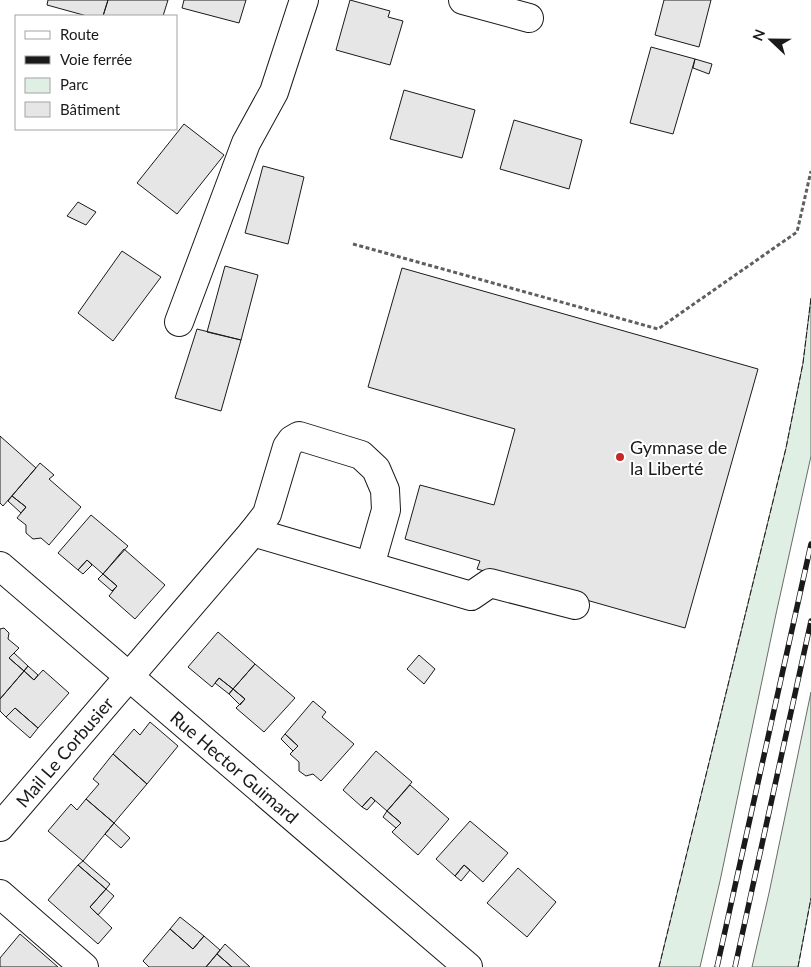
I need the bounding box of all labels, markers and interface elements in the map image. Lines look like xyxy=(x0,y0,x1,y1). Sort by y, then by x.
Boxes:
legend xyxy=(15,15,178,130)
north arrow xyxy=(746,15,796,65)
text: Route xyxy=(60,25,99,43)
text: N xyxy=(749,27,768,43)
text: Voie ferrée xyxy=(60,50,132,68)
text: Parc xyxy=(60,75,89,93)
text: Bâtiment xyxy=(60,100,121,118)
place label: Gymnase de la Liberté xyxy=(630,436,727,479)
marker: Gymnase de la Liberté xyxy=(614,451,626,463)
street label: Mail Le Corbusier xyxy=(11,692,118,812)
street label: Rue Hector Guimard xyxy=(166,706,303,828)

